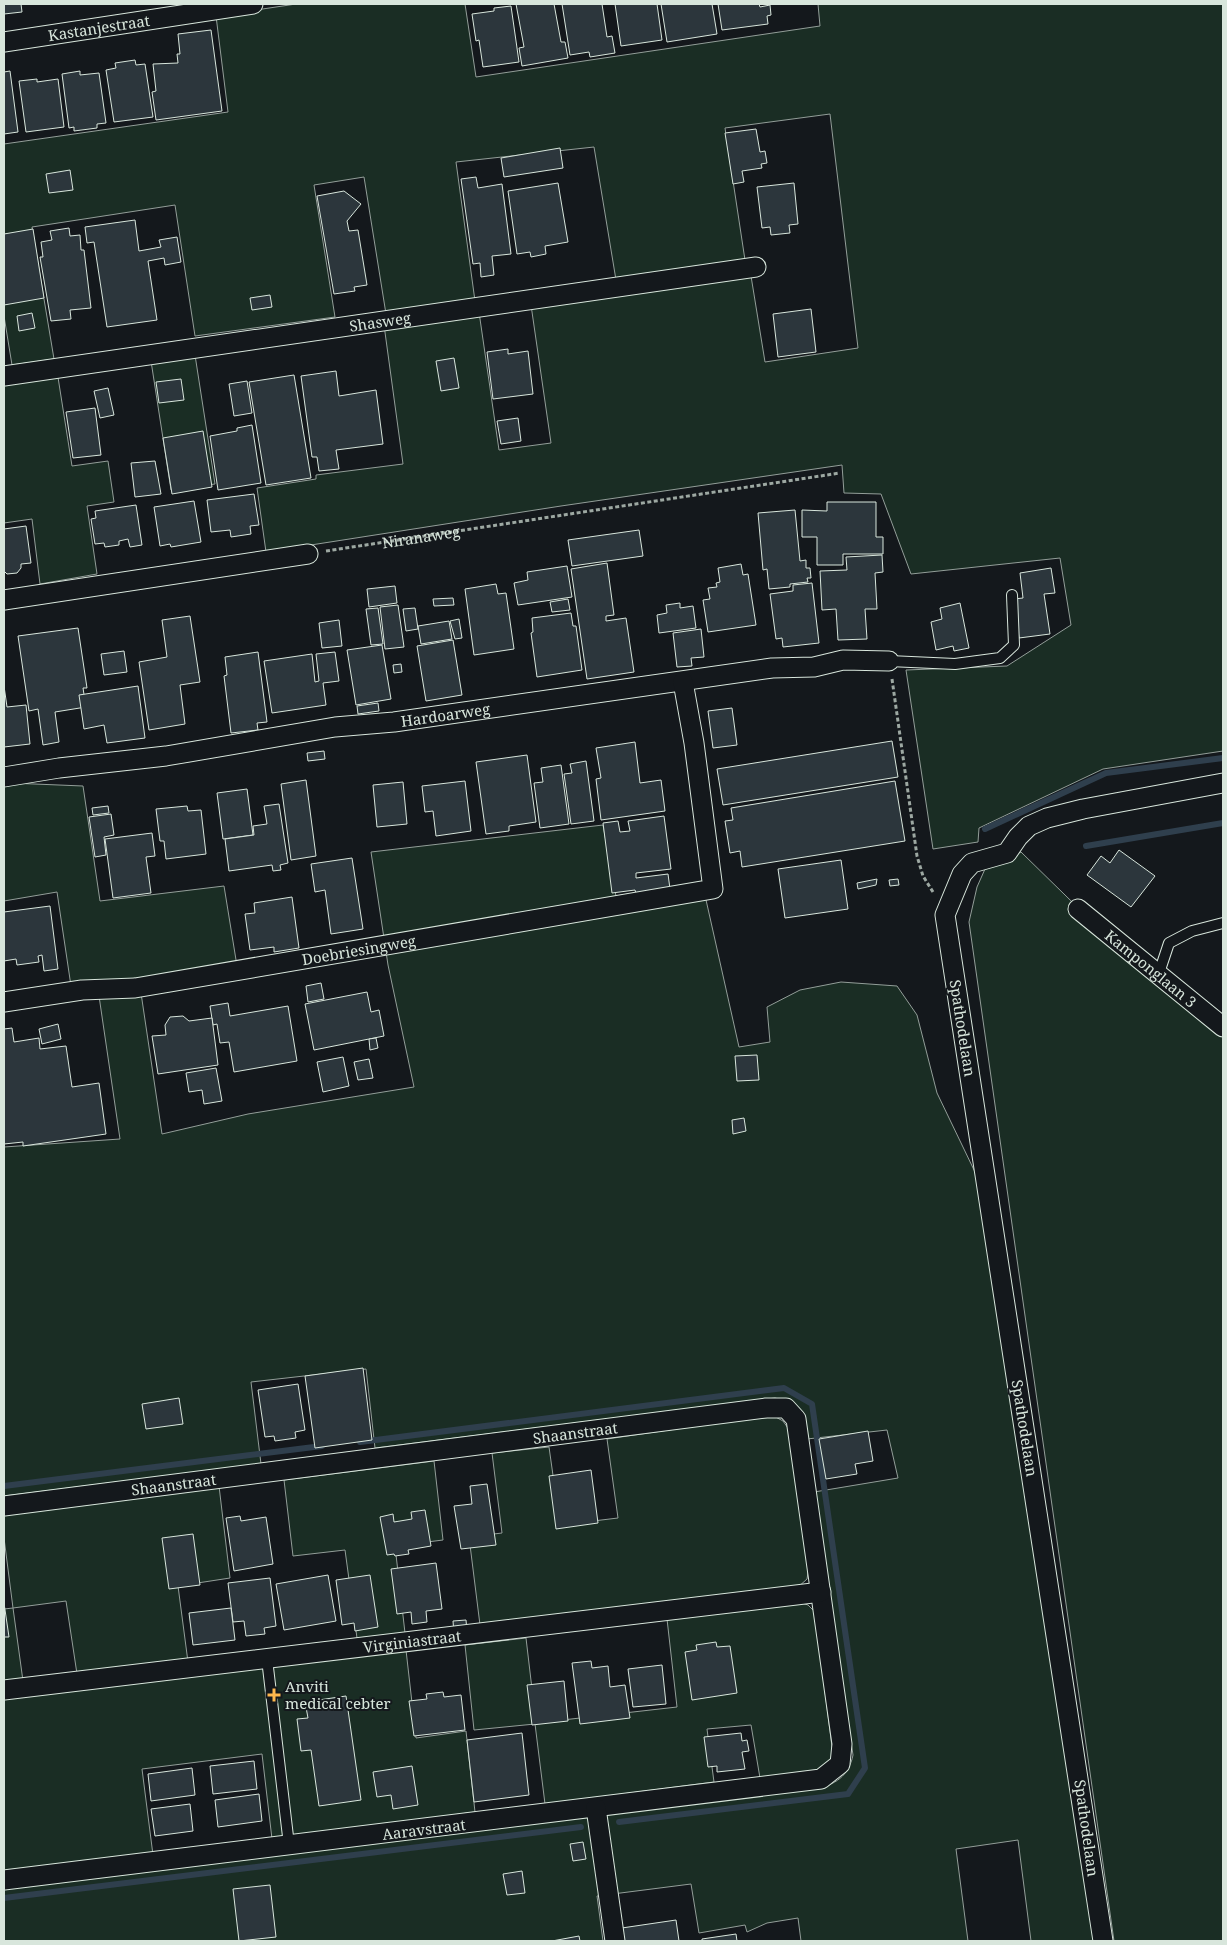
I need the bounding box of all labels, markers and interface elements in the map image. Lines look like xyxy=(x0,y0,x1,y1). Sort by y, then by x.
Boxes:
street label: Kastanjestraat xyxy=(47,10,151,45)
street label: Shasweg xyxy=(348,307,412,336)
street label: Niranaweg xyxy=(381,521,461,552)
street label: Hardoarweg xyxy=(399,698,491,731)
street label: Kamponglaan 3 xyxy=(1101,925,1201,1012)
street label: Doebriesingweg xyxy=(300,930,417,969)
street label: Spathodelaan xyxy=(945,978,981,1078)
street label: Spathodelaan xyxy=(1007,1378,1043,1478)
street label: Shaanstraat xyxy=(532,1417,619,1448)
street label: Shaanstraat xyxy=(130,1469,217,1500)
street label: Virginiastraat xyxy=(362,1625,462,1657)
place label: Anviti medical cebter xyxy=(285,1676,391,1713)
marker: Anviti medical cebter xyxy=(267,1688,281,1702)
street label: Spathodelaan xyxy=(1070,1778,1104,1878)
street label: Aaravstraat xyxy=(381,1814,467,1844)

